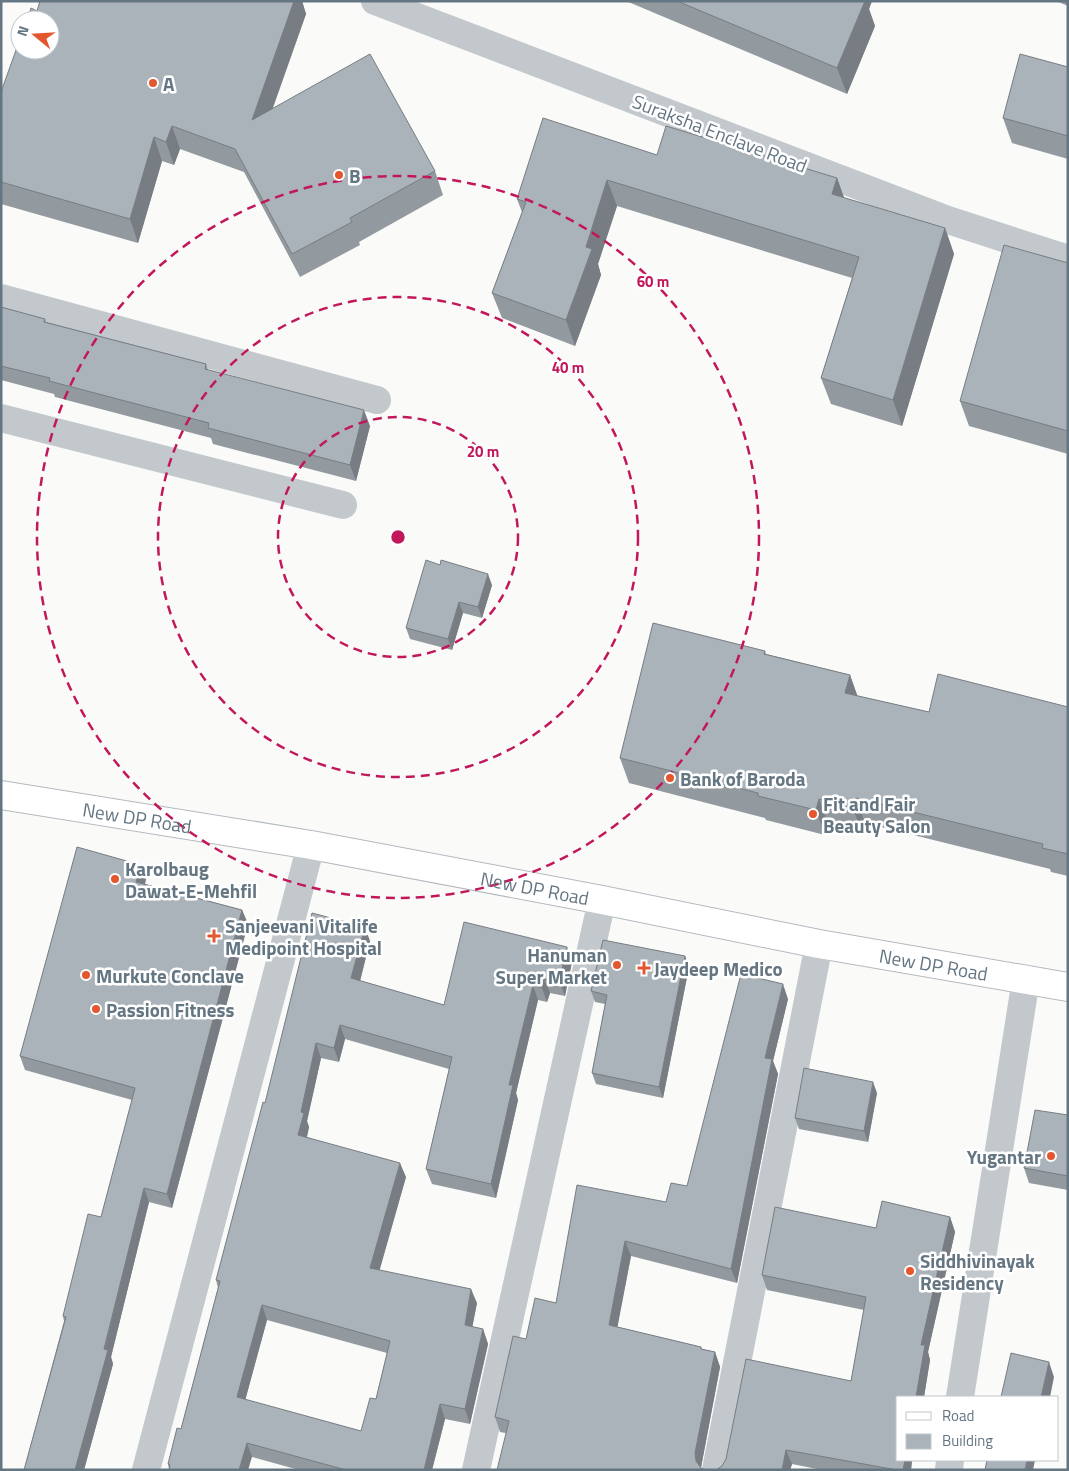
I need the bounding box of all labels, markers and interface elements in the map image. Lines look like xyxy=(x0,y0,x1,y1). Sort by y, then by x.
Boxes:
north arrow xyxy=(10,10,60,60)
text: N xyxy=(11,23,34,39)
place label: A xyxy=(163,69,175,98)
marker: A xyxy=(147,77,159,89)
street label: Suraksha Enclave Road xyxy=(628,86,812,180)
place label: B xyxy=(349,161,361,190)
marker: B xyxy=(333,169,345,181)
text: 60 m xyxy=(637,270,669,293)
text: 40 m xyxy=(552,356,584,379)
text: 20 m xyxy=(467,440,499,463)
centre of rings xyxy=(389,528,407,546)
place label: Bank of Baroda xyxy=(680,764,806,793)
marker: Bank of Baroda xyxy=(664,772,676,784)
place label: Fit and Fair Beauty Salon xyxy=(823,789,931,840)
street label: New DP Road xyxy=(81,794,194,840)
marker: Fit and Fair Beauty Salon xyxy=(807,808,819,820)
place label: Karolbaug Dawat-E-Mehfil xyxy=(125,854,257,905)
street label: New DP Road xyxy=(478,863,592,912)
marker: Karolbaug Dawat-E-Mehfil xyxy=(109,873,121,885)
place label: Sanjeevani Vitalife Medipoint Hospital xyxy=(225,911,382,962)
marker: Sanjeevani Vitalife Medipoint Hospital xyxy=(207,929,221,943)
place label: Hanuman Super Market xyxy=(496,940,607,991)
street label: New DP Road xyxy=(877,940,990,987)
place label: Jaydeep Medico xyxy=(654,954,783,983)
marker: Hanuman Super Market xyxy=(611,959,623,971)
place label: Murkute Conclave xyxy=(96,961,244,990)
marker: Jaydeep Medico xyxy=(638,962,650,974)
marker: Murkute Conclave xyxy=(80,969,92,981)
place label: Passion Fitness xyxy=(106,995,235,1024)
marker: Passion Fitness xyxy=(90,1003,102,1015)
place label: Yugantar xyxy=(967,1142,1041,1171)
marker: Yugantar xyxy=(1045,1150,1057,1162)
place label: Siddhivinayak Residency xyxy=(920,1246,1035,1297)
marker: Siddhivinayak Residency xyxy=(904,1265,916,1277)
legend xyxy=(896,1396,1059,1461)
text: Road xyxy=(942,1404,974,1427)
text: Building xyxy=(942,1429,993,1452)

